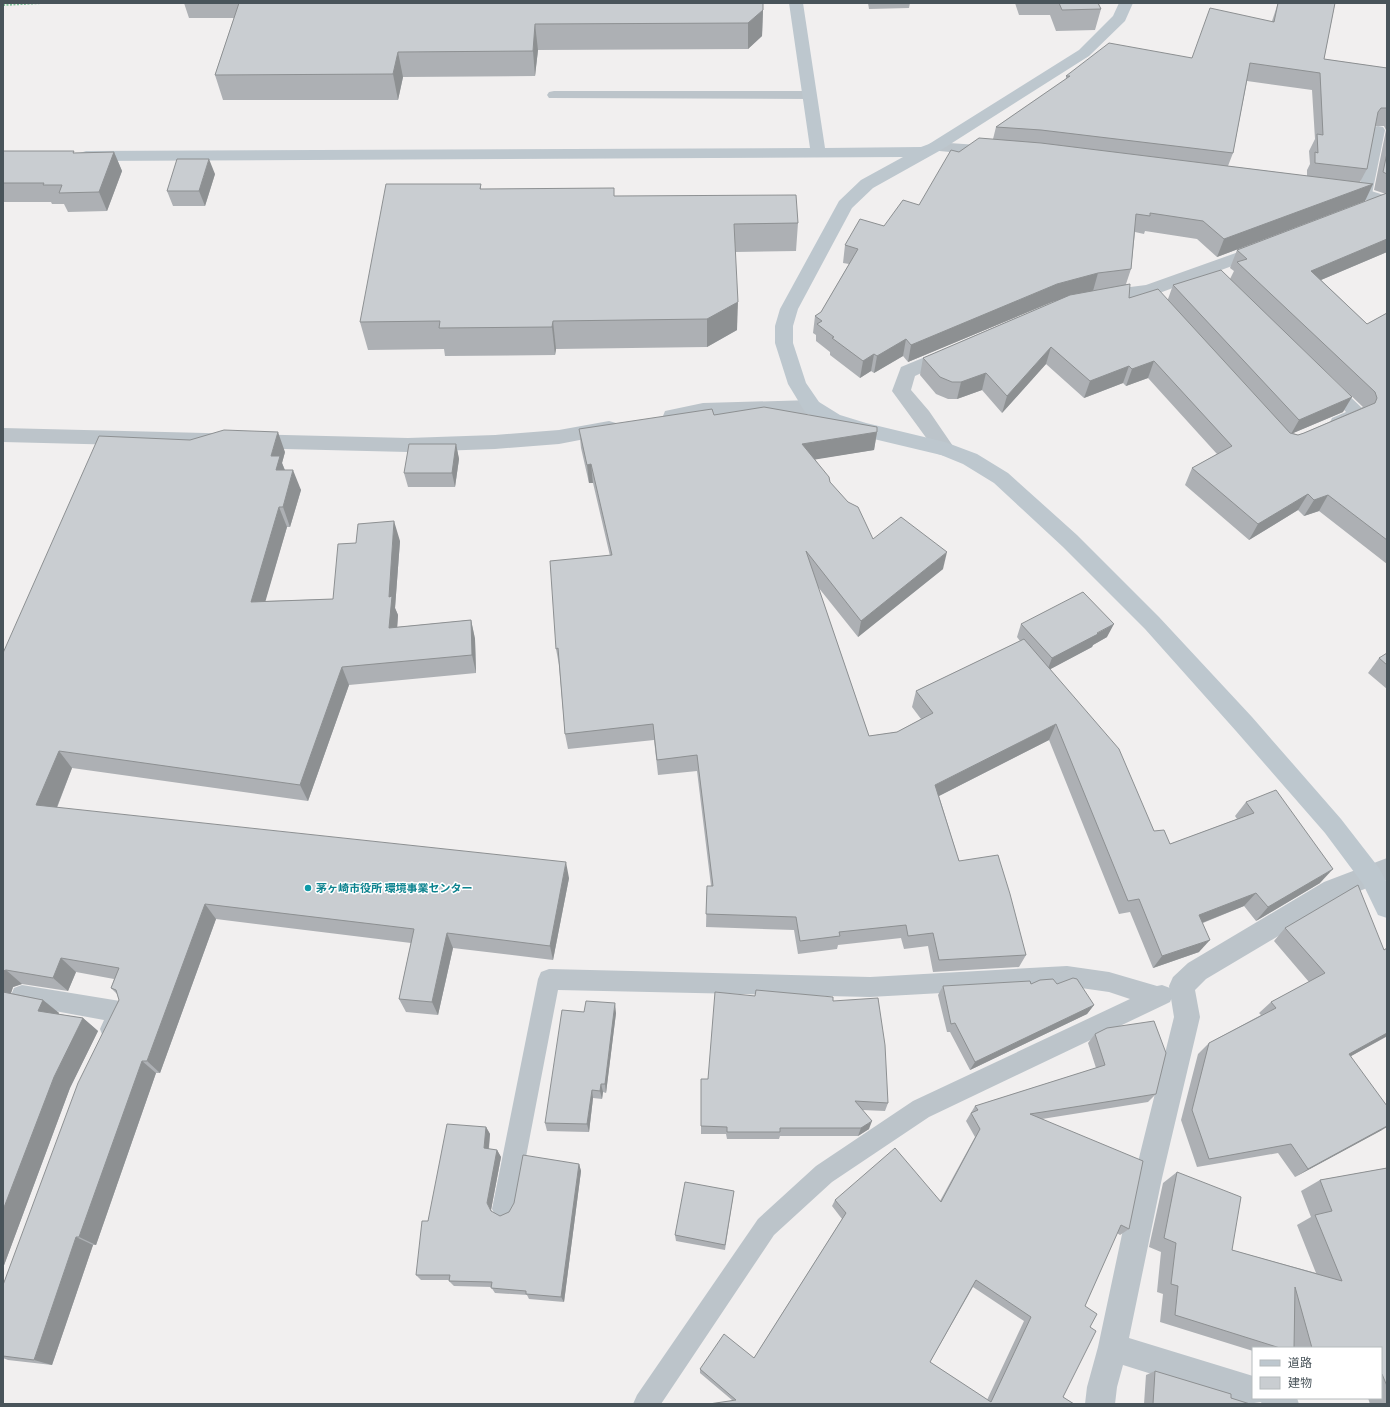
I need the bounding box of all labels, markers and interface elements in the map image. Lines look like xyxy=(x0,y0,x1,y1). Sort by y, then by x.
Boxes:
place label: 茅ヶ崎市役所 環境事業センター xyxy=(316,882,473,895)
marker: 茅ヶ崎市役所 環境事業センター xyxy=(303,883,313,893)
legend xyxy=(1252,1347,1382,1399)
text: 道路 xyxy=(1288,1356,1312,1370)
text: 建物 xyxy=(1288,1376,1312,1390)

